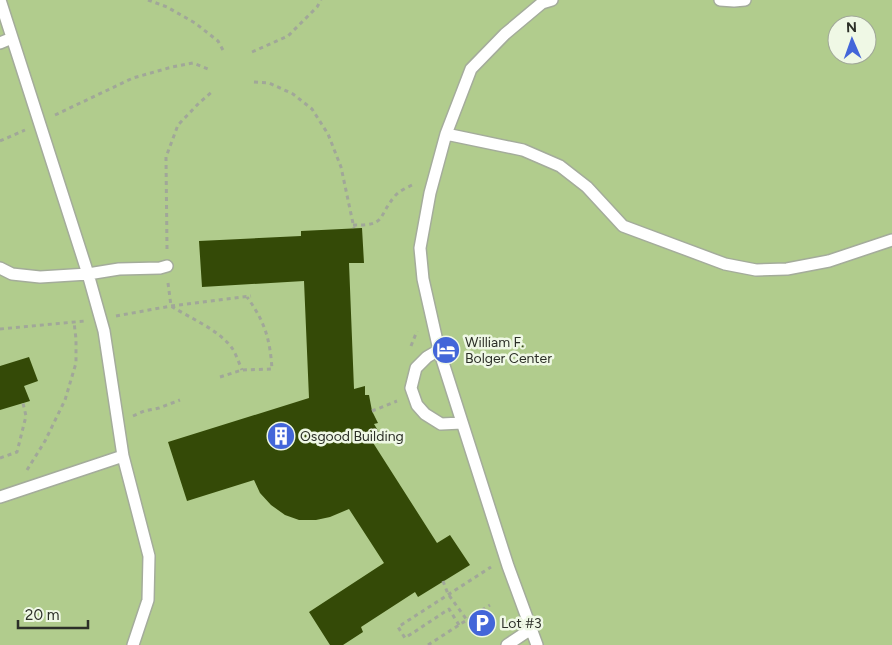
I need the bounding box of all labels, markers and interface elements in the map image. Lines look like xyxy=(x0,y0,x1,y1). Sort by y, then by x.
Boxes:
north arrow xyxy=(827,15,877,65)
text: N xyxy=(846,19,857,36)
place label: William F. Bolger Center xyxy=(465,334,552,367)
hotel icon: William F. Bolger Center xyxy=(431,335,461,365)
building icon: Osgood Building xyxy=(266,421,296,451)
place label: Osgood Building xyxy=(300,428,404,445)
scale bar xyxy=(18,598,88,630)
text: 20 m xyxy=(25,606,59,624)
parking icon: Lot #3 xyxy=(467,608,497,638)
place label: Lot #3 xyxy=(501,615,542,632)

